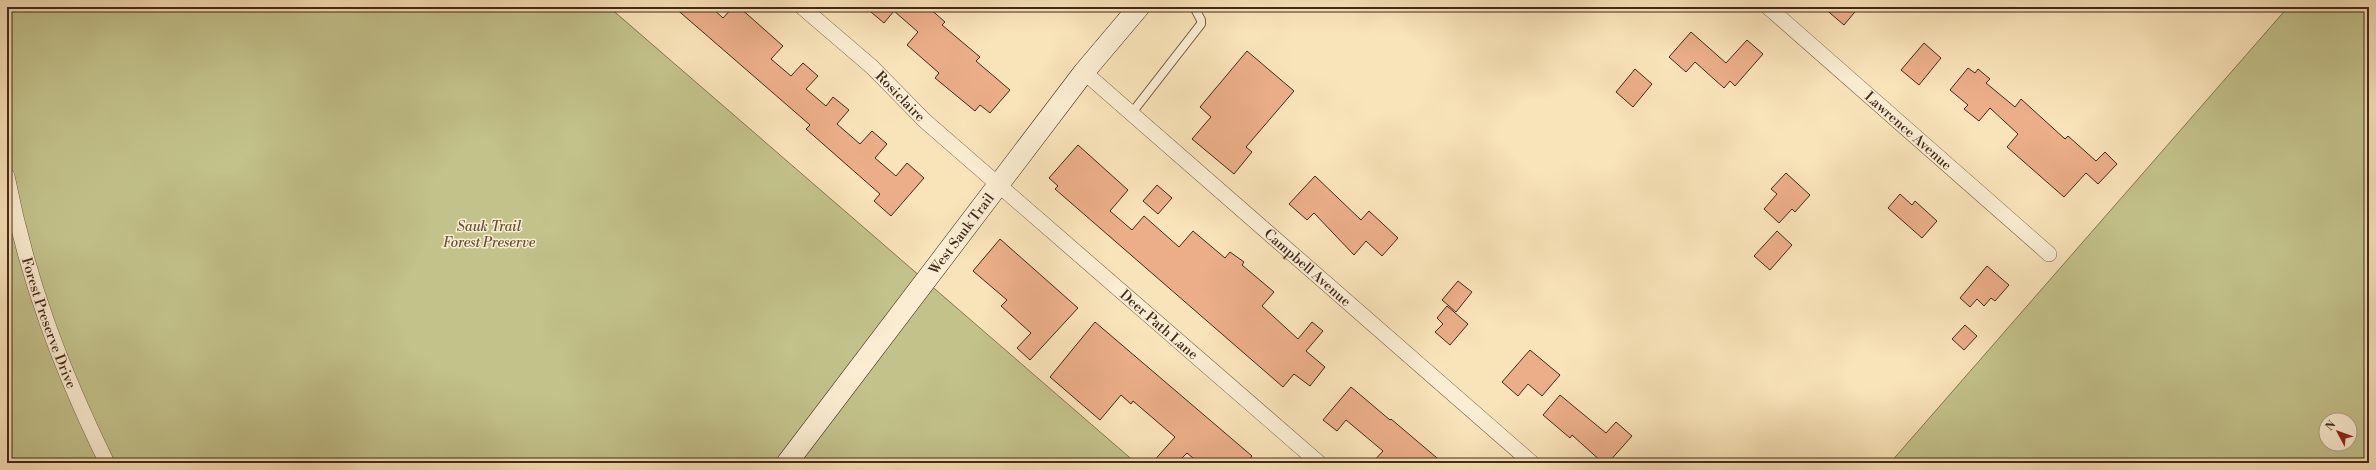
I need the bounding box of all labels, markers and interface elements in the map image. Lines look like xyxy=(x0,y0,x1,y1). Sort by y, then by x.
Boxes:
street label: Rosiclaire xyxy=(871,68,929,126)
street label: Lawrence Avenue xyxy=(1860,88,1955,174)
street label: West Sauk Trail xyxy=(925,190,999,279)
park label: Sauk Trail Forest Preserve xyxy=(443,218,536,252)
street label: Campbell Avenue xyxy=(1260,225,1354,311)
street label: Forest Preserve Drive xyxy=(17,256,80,392)
street label: Deer Path Lane xyxy=(1116,286,1202,364)
north arrow xyxy=(2318,412,2358,452)
text: N xyxy=(2323,418,2340,434)

